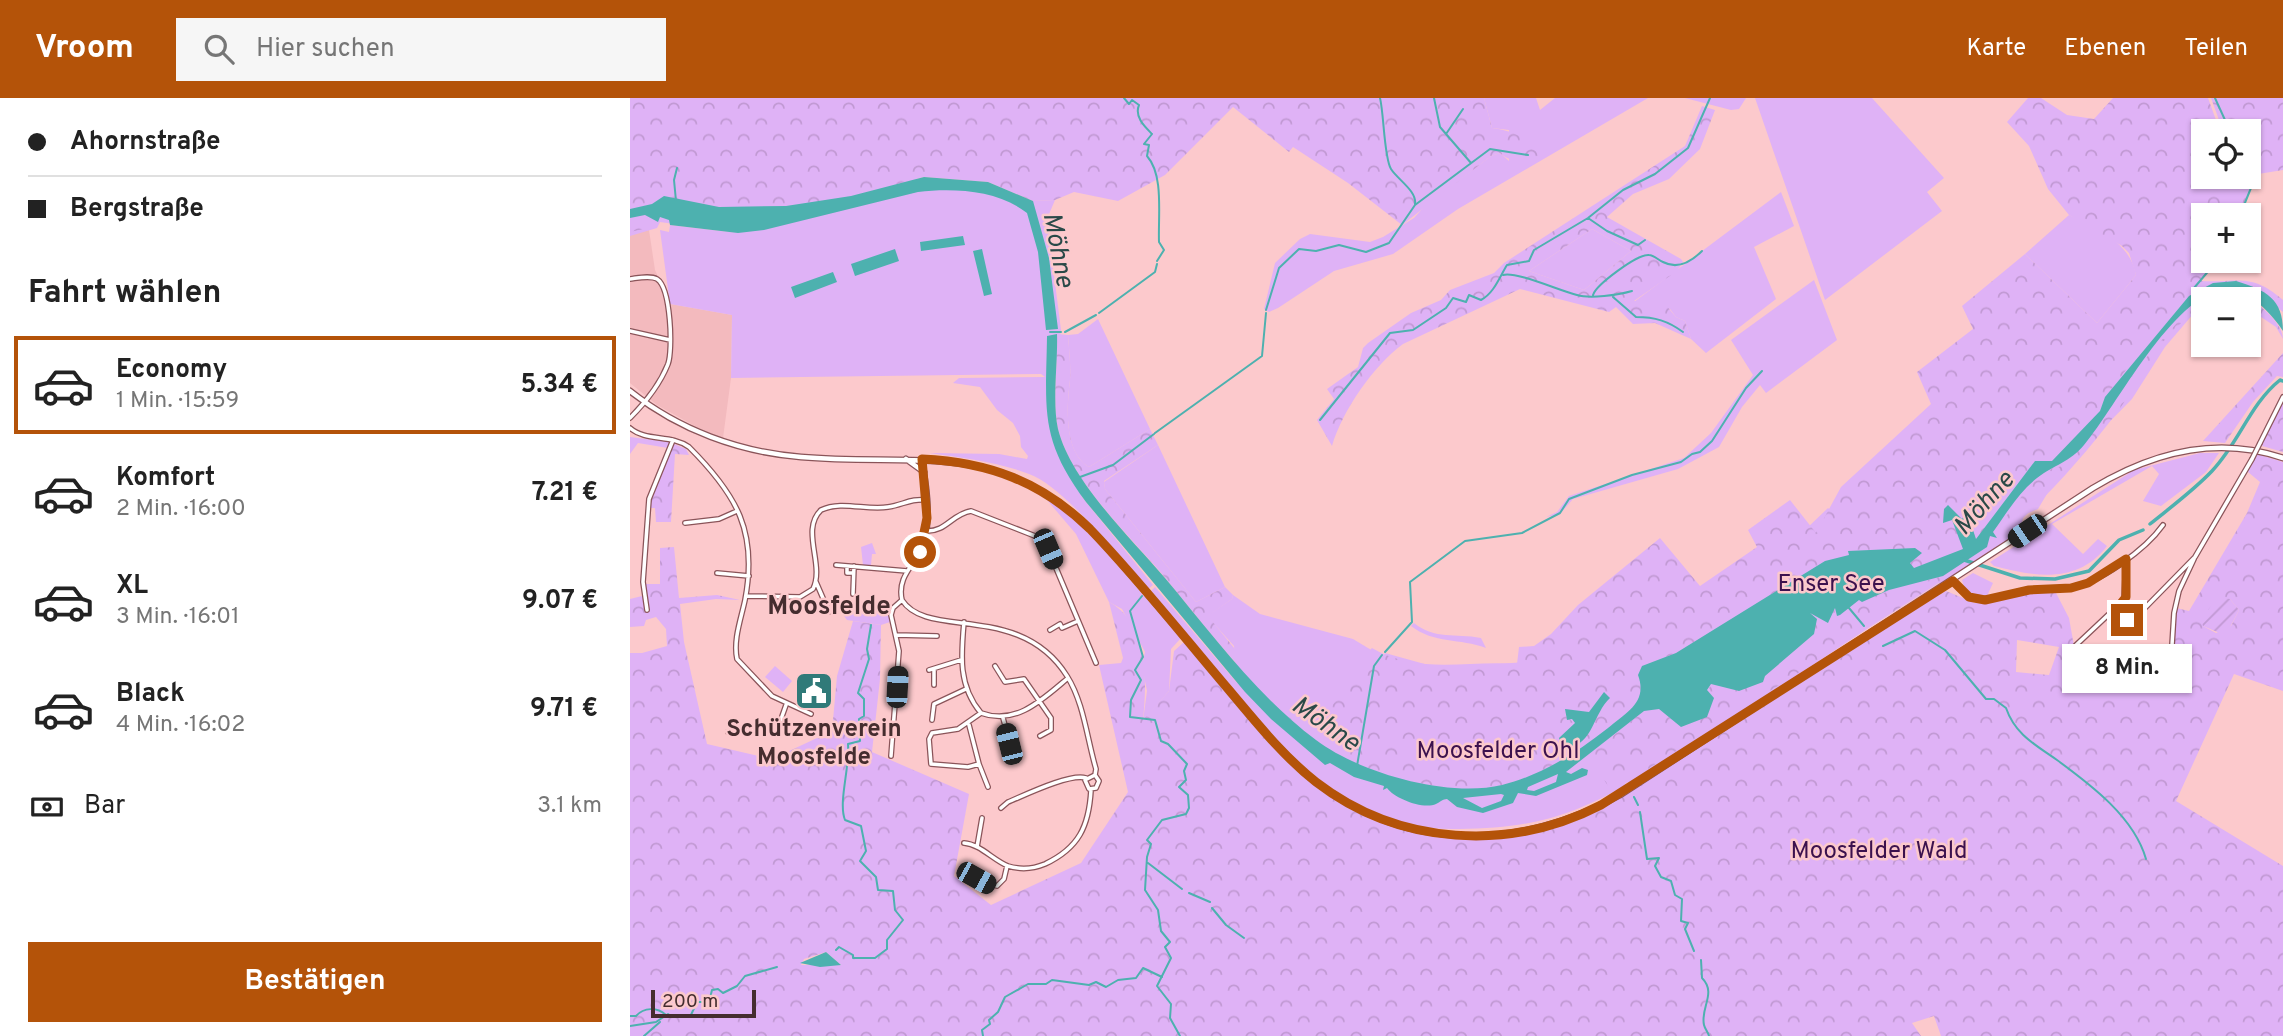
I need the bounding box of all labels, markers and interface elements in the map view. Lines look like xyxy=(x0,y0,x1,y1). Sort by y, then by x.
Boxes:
search box xyxy=(176,18,666,81)
text: Vroom xyxy=(35,28,134,70)
icon: search xyxy=(200,30,238,68)
text: Hier suchen xyxy=(256,33,395,66)
text: Karte xyxy=(1966,34,2026,64)
text: Ebenen xyxy=(2064,34,2146,64)
text: Teilen xyxy=(2184,34,2248,64)
map controls xyxy=(2191,119,2261,357)
button: locate xyxy=(2191,119,2261,189)
text: Ahornstraße xyxy=(70,126,220,159)
text: Bergstraße xyxy=(70,193,204,226)
button: + xyxy=(2191,203,2261,273)
water label: Möhne xyxy=(1034,210,1081,291)
text: Fahrt wählen xyxy=(28,274,221,314)
button: − xyxy=(2191,287,2261,357)
icon: car xyxy=(32,354,95,417)
text: Economy xyxy=(116,354,227,387)
text: 5.34 € xyxy=(520,369,598,402)
text: 1 Min. · 15:59 xyxy=(116,387,239,416)
icon: car xyxy=(32,462,95,525)
text: Komfort xyxy=(116,462,215,495)
water label: Möhne xyxy=(1947,464,2023,543)
text: 7.21 € xyxy=(532,477,598,510)
text: 2 Min. · 16:00 xyxy=(116,495,246,524)
car xyxy=(2004,511,2051,551)
car xyxy=(1031,526,1066,572)
route start xyxy=(904,536,936,568)
icon: car xyxy=(32,570,95,633)
text: XL xyxy=(116,570,148,603)
park label: Enser See xyxy=(1777,570,1885,600)
text: 9.07 € xyxy=(522,585,598,618)
district label: Moosfelde xyxy=(767,591,891,624)
text: 3 Min. · 16:01 xyxy=(116,603,240,632)
route end xyxy=(2111,604,2143,636)
callout: 8 Min. xyxy=(2062,644,2192,694)
text: 8 Min. xyxy=(2095,654,2159,683)
car xyxy=(886,665,909,709)
public building icon: Schützenverein Moosfelde xyxy=(793,670,835,712)
icon: car xyxy=(32,678,95,741)
text: Black xyxy=(116,678,185,711)
water label: Möhne xyxy=(1285,690,1366,761)
text: 9.71 € xyxy=(530,693,598,726)
text: 4 Min. · 16:02 xyxy=(116,711,245,740)
place label: Schützenverein Moosfelde xyxy=(726,715,902,773)
car xyxy=(994,721,1025,767)
park label: Moosfelder Ohl xyxy=(1417,737,1579,767)
icon: cash xyxy=(28,788,66,826)
text: Bar xyxy=(84,790,125,823)
text: 3.1 km xyxy=(537,792,602,821)
park label: Moosfelder Wald xyxy=(1790,837,1968,867)
car xyxy=(953,859,1000,897)
button: Bestätigen xyxy=(28,942,602,1022)
scale bar xyxy=(651,987,756,1019)
text: 200 m xyxy=(662,990,718,1014)

